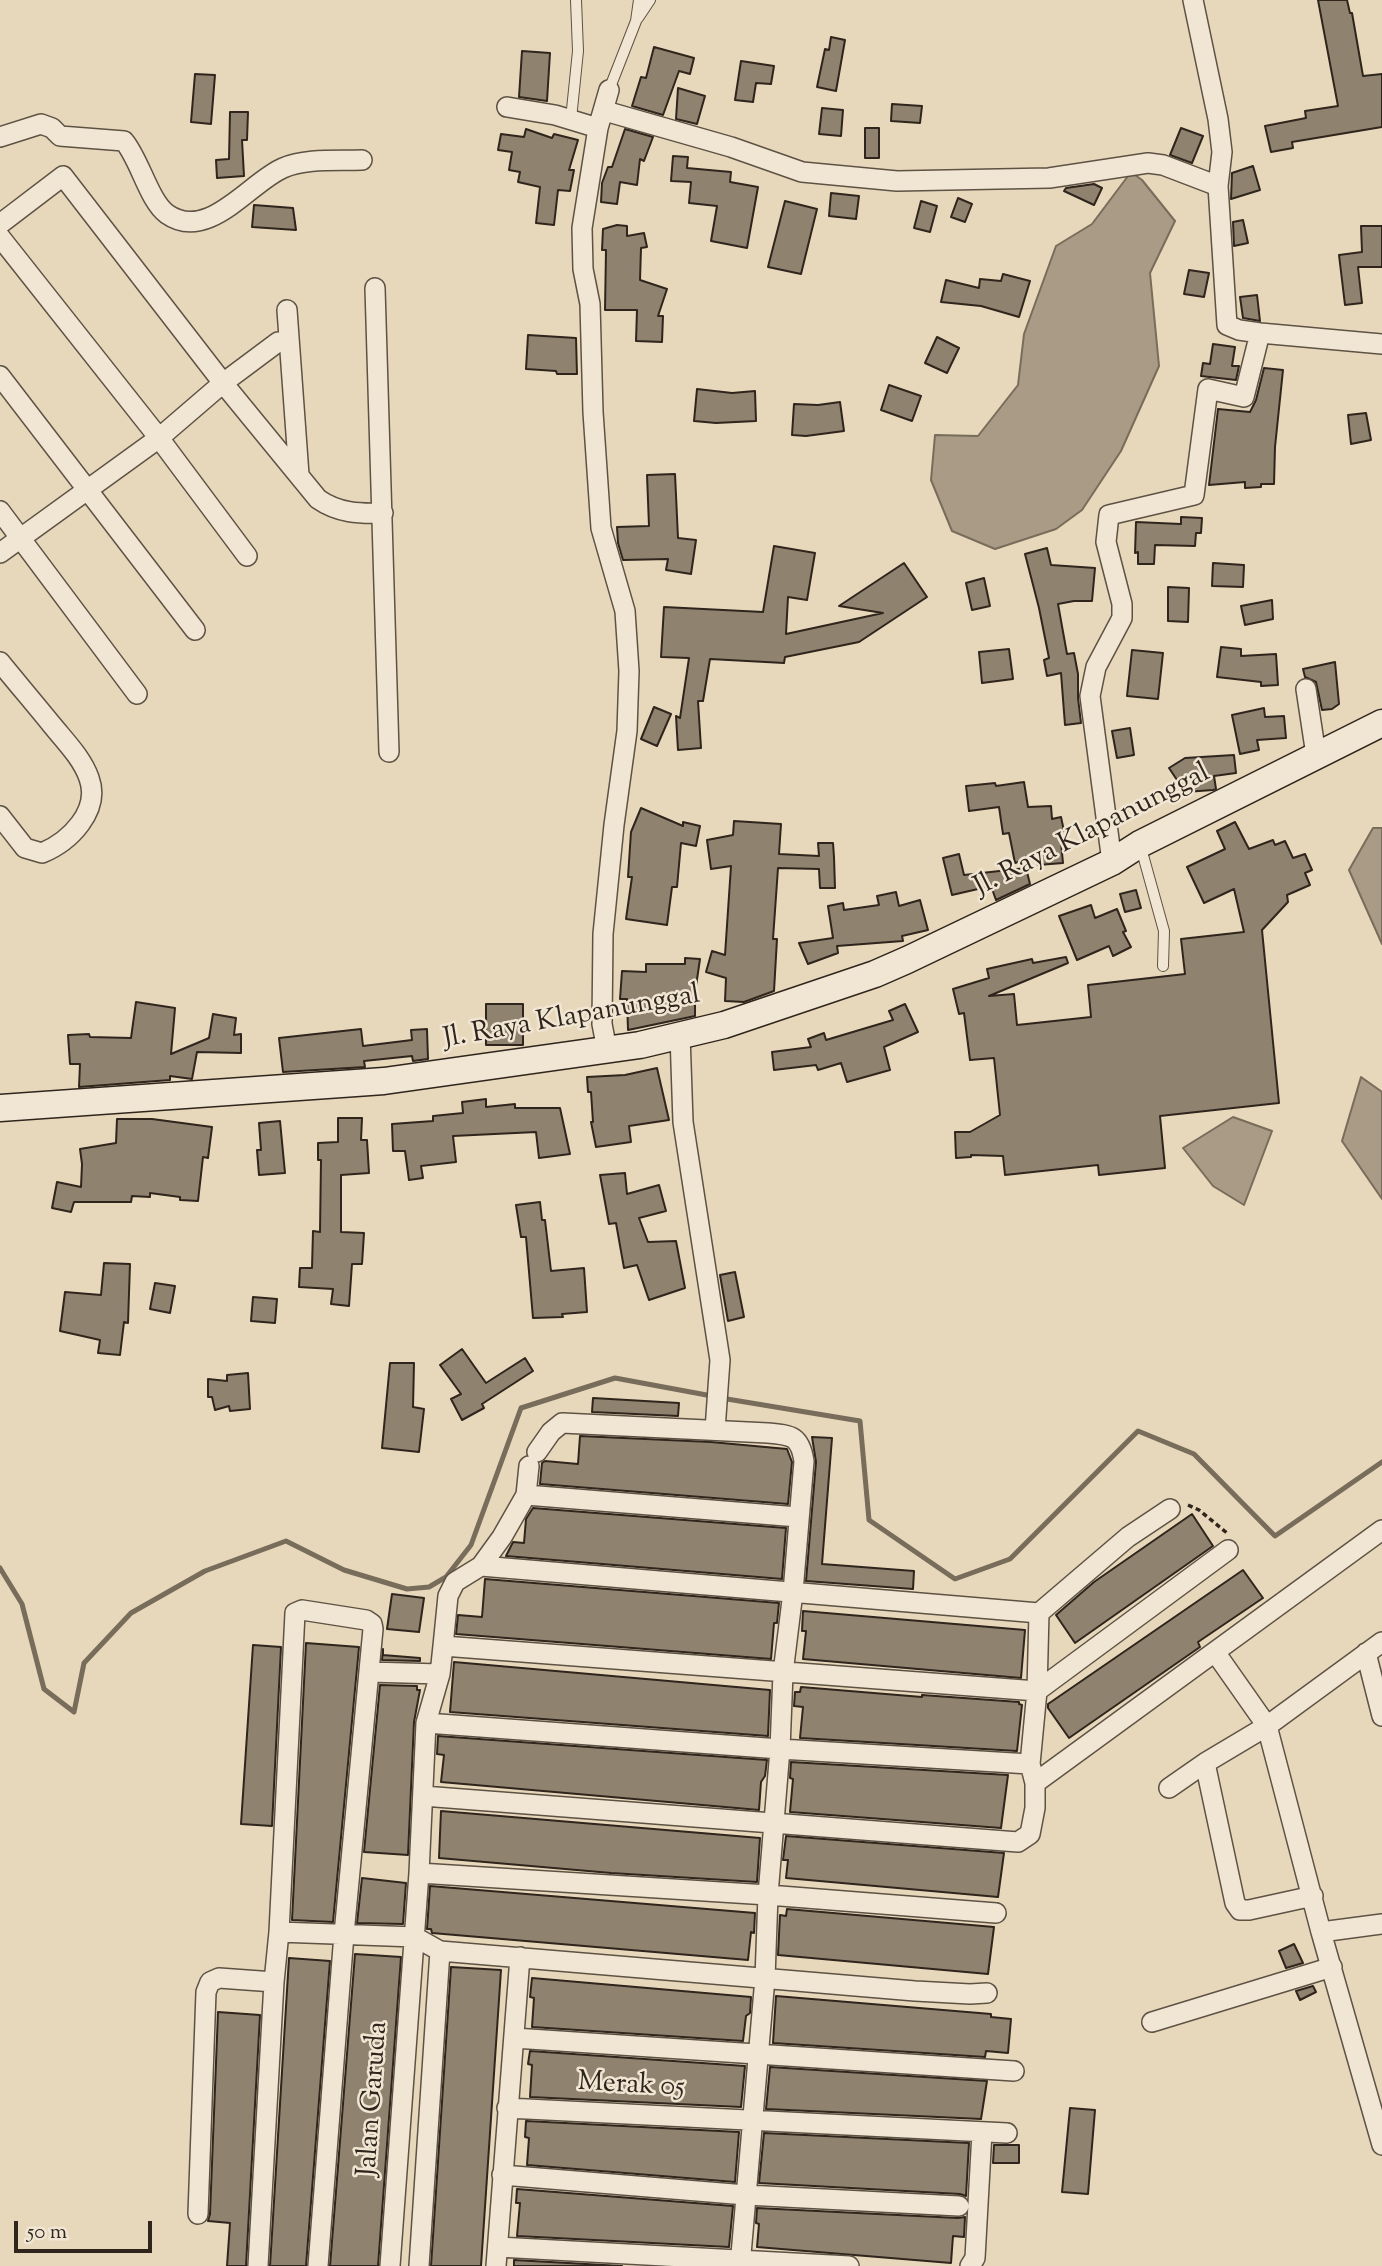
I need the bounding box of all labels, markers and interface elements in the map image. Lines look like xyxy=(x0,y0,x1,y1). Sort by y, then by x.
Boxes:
street label: Jl. Raya Klapanunggal xyxy=(969,758,1217,906)
street label: Jl. Raya Klapanunggal xyxy=(441,980,703,1058)
street label: Jalan Garuda xyxy=(353,2020,397,2178)
street label: Merak 05 xyxy=(577,2067,685,2107)
scale bar xyxy=(18,2206,156,2250)
text: 50 m xyxy=(27,2218,67,2248)

